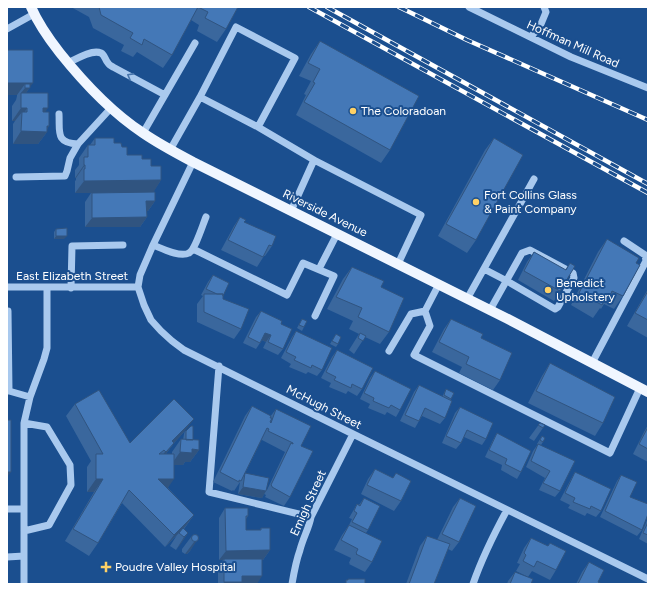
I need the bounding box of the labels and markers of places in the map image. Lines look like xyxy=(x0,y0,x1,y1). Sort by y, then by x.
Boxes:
place label: The Coloradoan xyxy=(361,104,446,118)
marker: The Coloradoan xyxy=(348,106,358,116)
place label: Fort Collins Glass & Paint Company xyxy=(484,188,577,216)
marker: Fort Collins Glass & Paint Company xyxy=(471,197,481,207)
place label: Benedict Upholstery xyxy=(556,276,616,304)
marker: Benedict Upholstery xyxy=(543,285,553,295)
place label: Poudre Valley Hospital xyxy=(115,560,236,574)
marker: Poudre Valley Hospital xyxy=(100,561,112,573)

